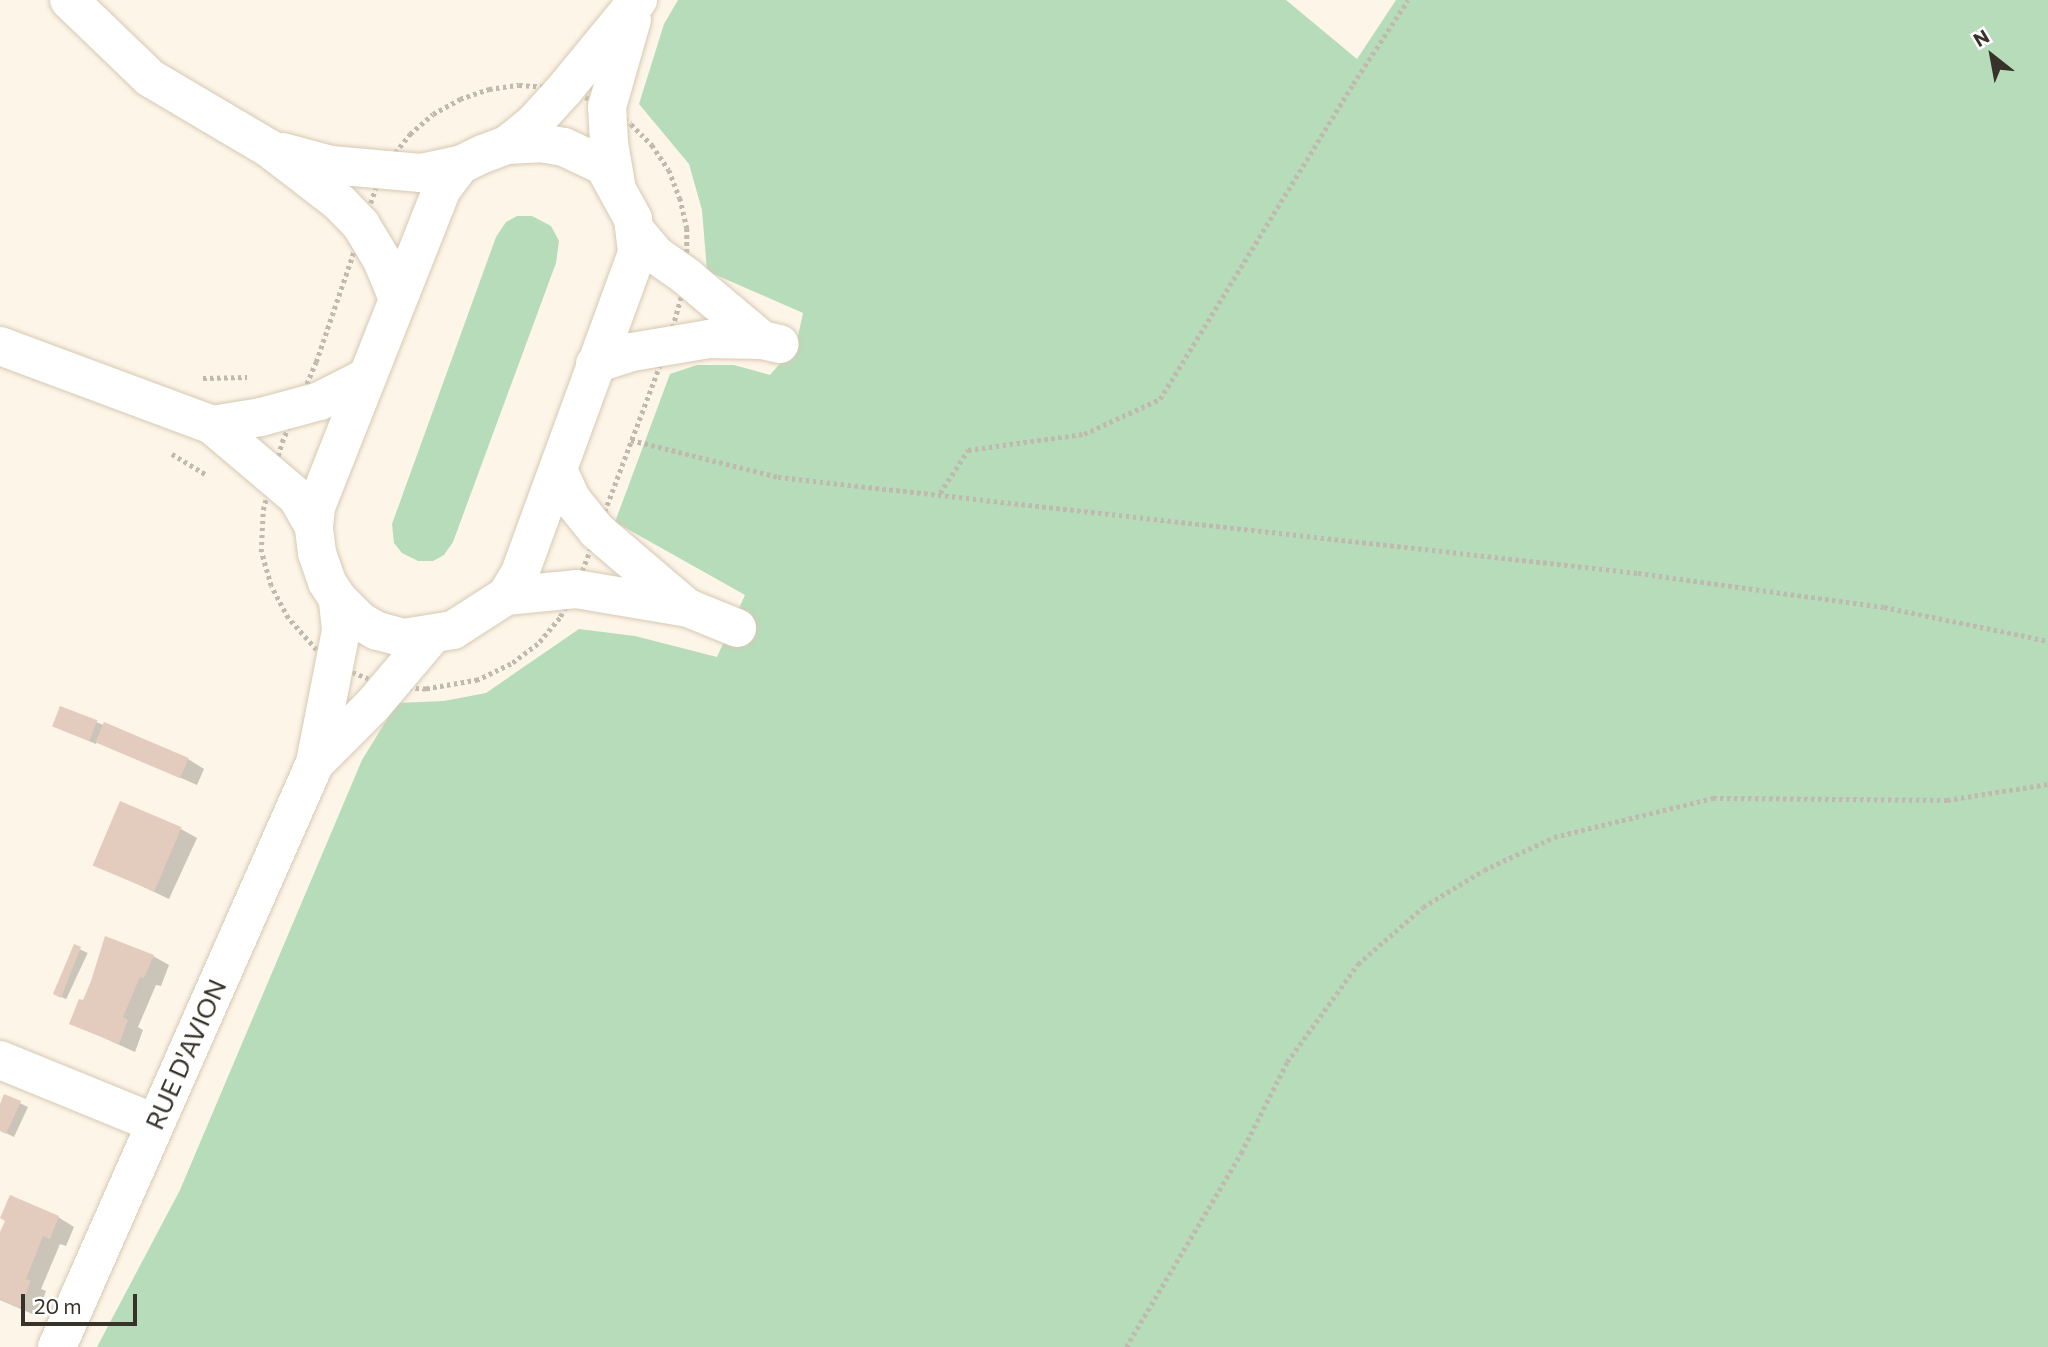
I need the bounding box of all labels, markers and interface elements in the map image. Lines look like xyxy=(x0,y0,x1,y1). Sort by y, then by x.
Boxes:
north arrow xyxy=(1957,21,2027,91)
text: N xyxy=(1969,24,1993,51)
street label: RUE D'AVION xyxy=(138,974,232,1134)
scale bar xyxy=(24,1280,140,1324)
text: 20 m xyxy=(34,1293,82,1318)

